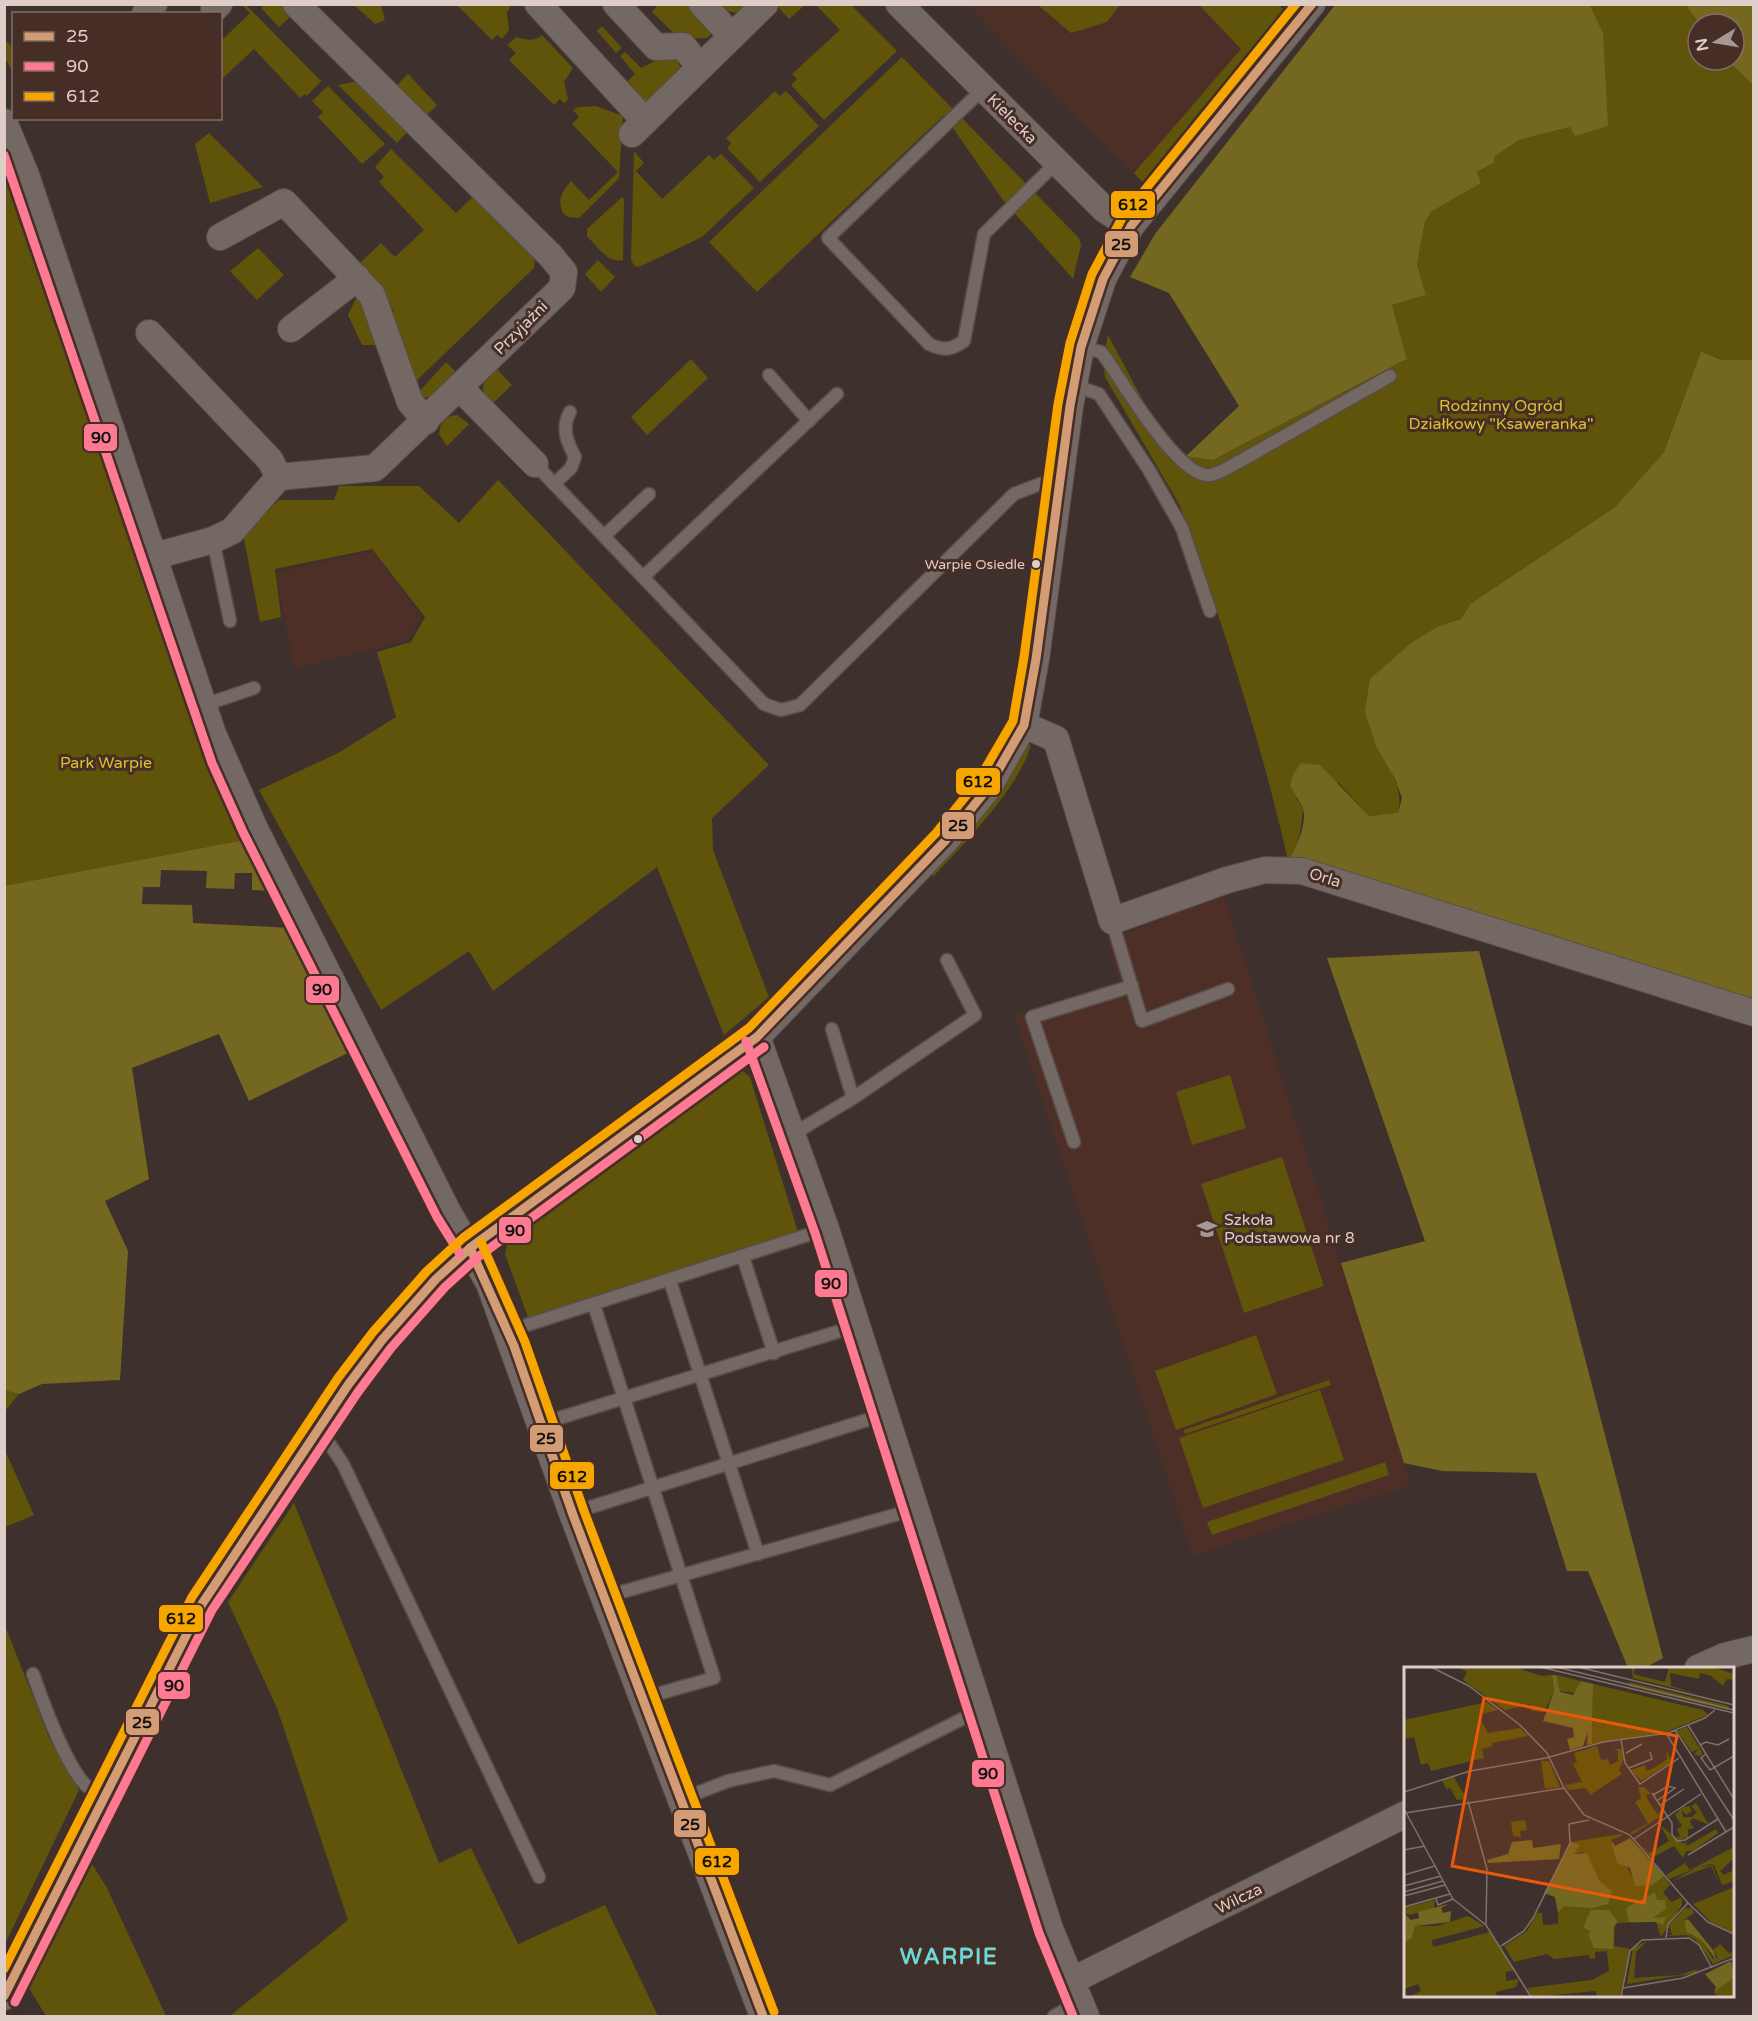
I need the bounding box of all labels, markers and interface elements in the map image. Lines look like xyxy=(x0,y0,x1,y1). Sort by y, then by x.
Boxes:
legend xyxy=(12,12,222,120)
north arrow xyxy=(1686,12,1746,72)
text: 25 xyxy=(66,25,89,47)
text: N xyxy=(1691,36,1713,53)
text: 90 xyxy=(66,55,89,77)
text: 612 xyxy=(66,85,100,107)
street label: Kielecka xyxy=(983,90,1041,148)
line badge: 612 xyxy=(1110,190,1156,219)
text: 612 xyxy=(1118,195,1148,215)
line badge: 25 xyxy=(1104,230,1139,258)
text: 25 xyxy=(1111,235,1131,255)
street label: Przyjaźni xyxy=(490,297,552,359)
park label: Rodzinny Ogród Działkowy "Ksaweranka" xyxy=(1408,396,1594,434)
line badge: 90 xyxy=(83,423,118,452)
text: 90 xyxy=(91,428,111,448)
place label: Warpie Osiedle xyxy=(925,556,1025,573)
marker: Warpie Osiedle xyxy=(1030,558,1042,570)
park label: Park Warpie xyxy=(60,753,152,773)
line badge: 612 xyxy=(955,767,1001,796)
text: 612 xyxy=(963,772,993,792)
line badge: 25 xyxy=(941,811,975,840)
text: 25 xyxy=(948,816,968,836)
street label: Orla xyxy=(1307,864,1343,892)
line badge: 90 xyxy=(305,975,340,1004)
text: 90 xyxy=(312,980,332,1000)
unlabelled marker xyxy=(632,1133,644,1145)
place label: Szkoła Podstawowa nr 8 xyxy=(1224,1210,1355,1248)
line badge: 90 xyxy=(498,1216,532,1244)
school or university icon: Szkoła Podstawowa nr 8 xyxy=(1195,1217,1219,1241)
text: 90 xyxy=(505,1221,525,1241)
line badge: 90 xyxy=(814,1269,848,1298)
text: 90 xyxy=(821,1274,841,1294)
line badge: 25 xyxy=(529,1424,564,1453)
text: 25 xyxy=(536,1429,556,1449)
line badge: 612 xyxy=(549,1461,595,1490)
text: 612 xyxy=(557,1467,587,1487)
line badge: 612 xyxy=(158,1604,204,1633)
text: 612 xyxy=(166,1609,196,1629)
inset map xyxy=(1404,1667,1734,1997)
line badge: 90 xyxy=(157,1671,191,1700)
text: 90 xyxy=(164,1676,184,1696)
line badge: 25 xyxy=(125,1708,160,1736)
text: 25 xyxy=(132,1713,152,1733)
line badge: 90 xyxy=(971,1759,1005,1788)
text: 90 xyxy=(978,1764,998,1784)
line badge: 25 xyxy=(673,1809,707,1838)
text: 25 xyxy=(680,1815,700,1835)
line badge: 612 xyxy=(694,1847,740,1876)
text: 612 xyxy=(702,1852,732,1872)
street label: Wilcza xyxy=(1212,1879,1266,1919)
district label: WARPIE xyxy=(900,1944,998,1970)

